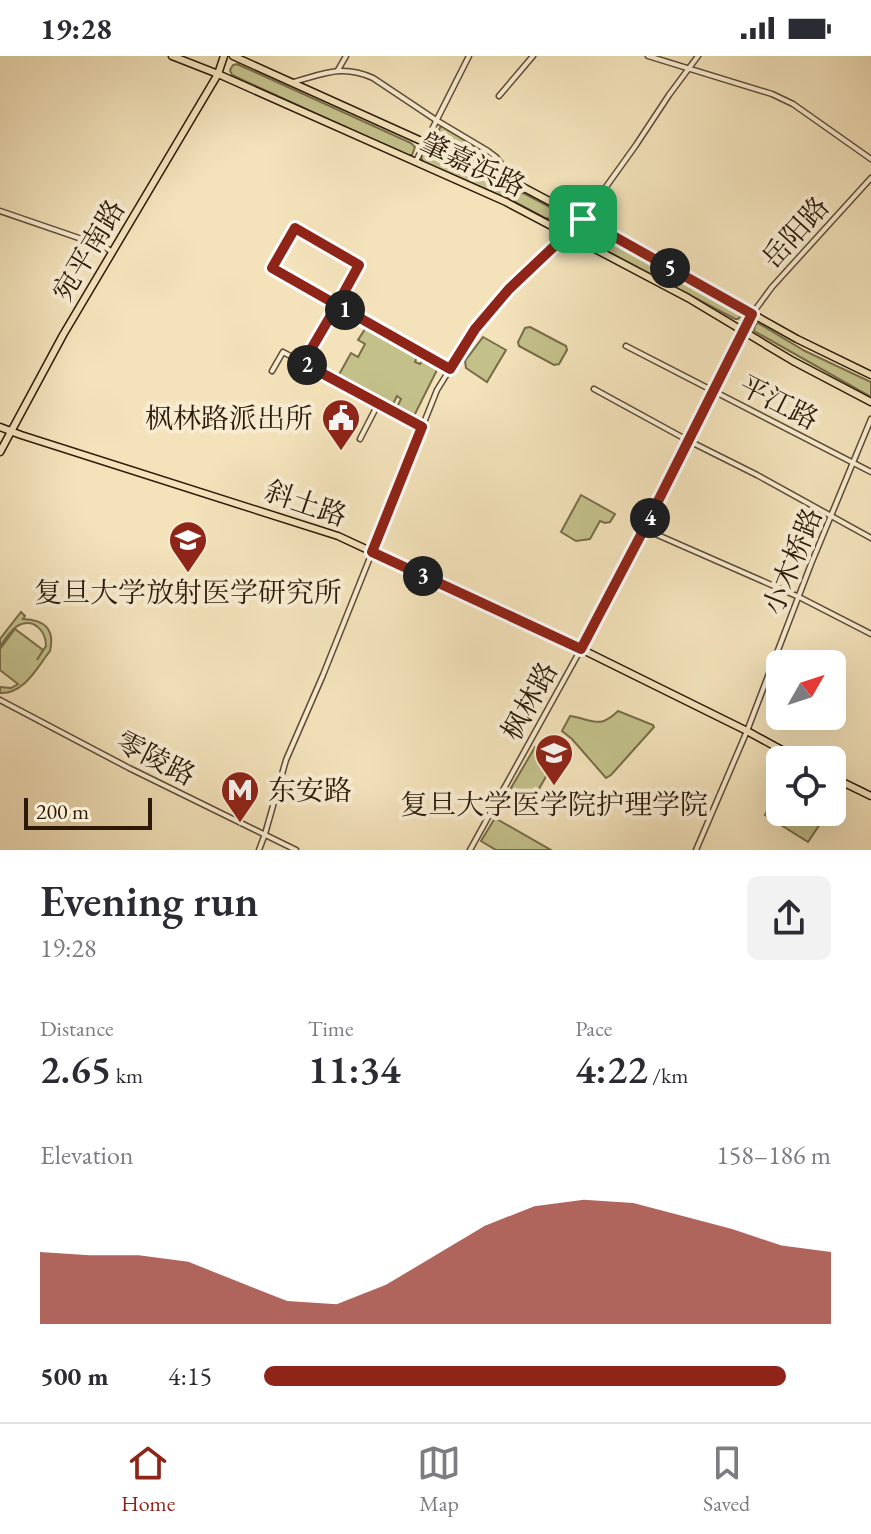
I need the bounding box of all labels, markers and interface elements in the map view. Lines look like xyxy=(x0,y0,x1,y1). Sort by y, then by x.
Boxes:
text: 19:28 xyxy=(40,9,112,48)
street label: 肇嘉浜路 xyxy=(415,124,531,204)
pin xyxy=(549,185,617,253)
street label: 岳阳路 xyxy=(754,189,836,275)
street label: 宛平南路 xyxy=(44,193,132,307)
icon: arrive xyxy=(561,197,605,241)
pin: 5 xyxy=(650,248,690,288)
text: 5 xyxy=(664,253,676,282)
pin: 1 xyxy=(325,290,365,330)
text: 1 xyxy=(339,295,351,324)
pin: 2 xyxy=(287,345,327,385)
text: 2 xyxy=(301,350,313,379)
street label: 平江路 xyxy=(733,367,825,437)
public building icon: 枫林路派出所 xyxy=(320,397,362,452)
place label: 枫林路派出所 xyxy=(145,400,313,436)
street label: 斜土路 xyxy=(260,472,352,534)
pin: 4 xyxy=(630,498,670,538)
street label: 小木桥路 xyxy=(754,502,830,620)
text: 4 xyxy=(644,503,656,532)
school or university icon: 复旦大学放射医学研究所 xyxy=(167,519,209,574)
pin: 3 xyxy=(403,556,443,596)
text: 3 xyxy=(417,561,429,590)
place label: 复旦大学放射医学研究所 xyxy=(34,574,342,610)
north arrow xyxy=(766,650,846,730)
map controls xyxy=(766,650,846,826)
street label: 枫林路 xyxy=(493,656,565,746)
street label: 零陵路 xyxy=(110,723,202,793)
school or university icon: 复旦大学医学院护理学院 xyxy=(533,732,575,787)
button: locate xyxy=(766,746,846,826)
metro station icon: 东安路 xyxy=(219,769,261,824)
place label: 东安路 xyxy=(268,772,352,808)
place label: 复旦大学医学院护理学院 xyxy=(400,786,708,822)
scale bar xyxy=(24,794,152,830)
text: 200 m xyxy=(36,797,89,826)
text: Evening run xyxy=(40,872,259,929)
button: share xyxy=(747,876,831,960)
text: 19:28 xyxy=(40,931,96,965)
text: Distance xyxy=(40,1014,113,1043)
text: Time xyxy=(308,1014,353,1043)
text: Pace xyxy=(575,1014,612,1043)
text: 2.65 xyxy=(40,1043,111,1095)
text: 11:34 xyxy=(308,1043,401,1095)
text: 4:22 xyxy=(575,1043,648,1095)
text: km xyxy=(111,1061,143,1090)
text: /km xyxy=(648,1061,688,1090)
text: Elevation xyxy=(40,1138,134,1172)
text: 158–186 m xyxy=(716,1138,831,1172)
text: 500 m xyxy=(40,1359,108,1393)
text: 4:15 xyxy=(168,1359,212,1393)
tab: Home xyxy=(121,1441,175,1518)
tab: Map xyxy=(417,1441,461,1518)
tab: Saved xyxy=(703,1441,750,1518)

